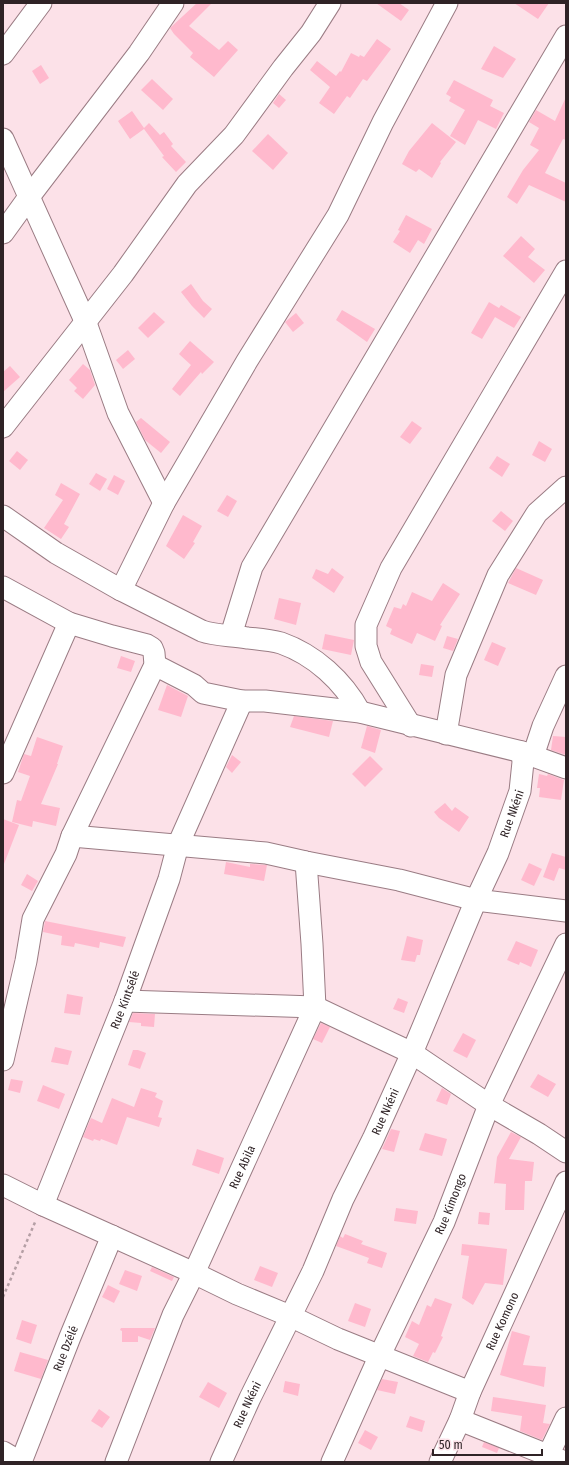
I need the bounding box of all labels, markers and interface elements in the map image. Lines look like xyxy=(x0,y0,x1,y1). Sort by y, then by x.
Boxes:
street label: Rue Nkéni xyxy=(497,788,527,839)
street label: Rue Kintsélé xyxy=(107,969,142,1031)
street label: Rue Nkéni xyxy=(369,1086,402,1137)
street label: Rue Abila xyxy=(226,1143,258,1191)
street label: Rue Kimongo xyxy=(432,1171,469,1237)
street label: Rue Komono xyxy=(483,1290,522,1353)
street label: Rue Dzélé xyxy=(50,1323,81,1373)
street label: Rue Nkéni xyxy=(230,1379,264,1430)
scale bar xyxy=(433,1431,542,1457)
text: 50 m xyxy=(439,1438,463,1452)

